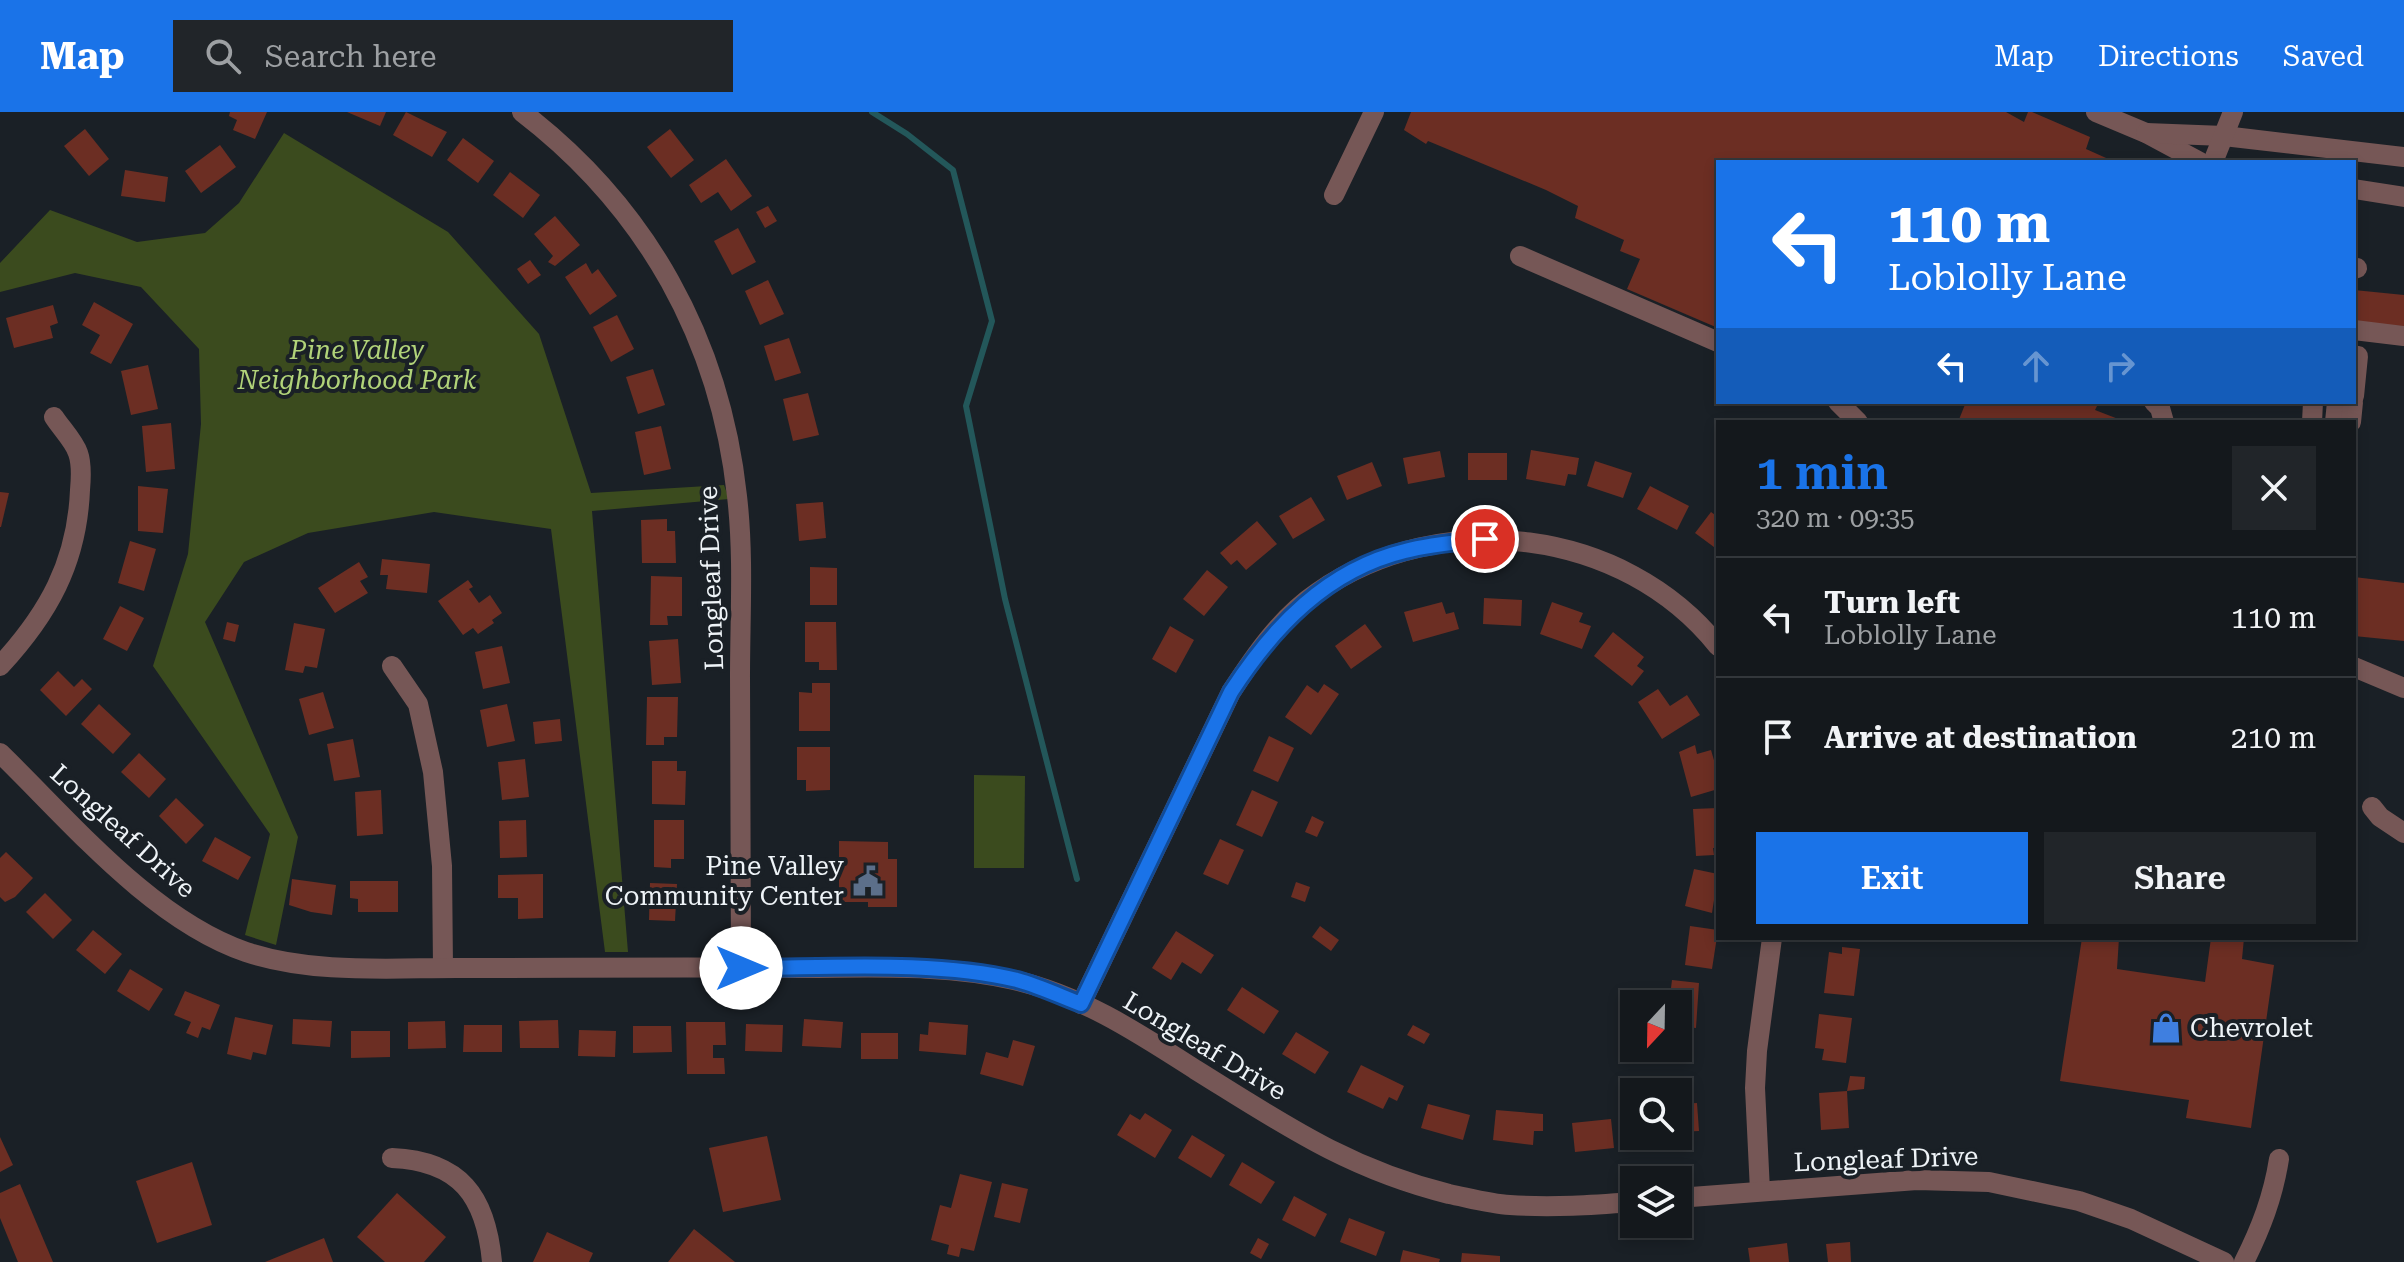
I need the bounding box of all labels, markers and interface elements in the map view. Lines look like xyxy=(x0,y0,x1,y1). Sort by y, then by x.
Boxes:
search box xyxy=(173,20,733,92)
text: Map xyxy=(40,34,125,78)
icon: search xyxy=(201,34,245,78)
text: Search here xyxy=(265,39,437,74)
text: Map xyxy=(1994,40,2054,73)
text: Directions xyxy=(2098,40,2239,73)
text: Saved xyxy=(2283,40,2364,73)
text: 110 m xyxy=(1888,190,2050,256)
icon: left xyxy=(1756,192,1860,296)
text: Loblolly Lane xyxy=(1888,257,2127,299)
park label: Pine Valley Neighborhood Park xyxy=(236,335,477,395)
icon: left xyxy=(1930,344,1974,388)
icon: ahead xyxy=(2014,344,2058,388)
icon: right xyxy=(2098,344,2142,388)
text: 1 min xyxy=(1756,445,1888,501)
button: close xyxy=(2232,446,2316,530)
street label: Longleaf Drive xyxy=(693,485,729,671)
text: 320 m · 09:35 xyxy=(1756,503,1915,533)
pin xyxy=(1451,505,1519,573)
icon: arrive xyxy=(1463,517,1507,561)
text: Turn left xyxy=(1824,585,1960,620)
icon: left xyxy=(1756,595,1800,639)
text: 110 m xyxy=(2231,600,2316,635)
text: Loblolly Lane xyxy=(1824,620,1996,650)
icon: arrive xyxy=(1756,715,1800,759)
text: Arrive at destination xyxy=(1824,720,2137,755)
text: 210 m xyxy=(2231,720,2316,755)
street label: Longleaf Drive xyxy=(44,758,202,904)
button: Exit xyxy=(1756,832,2028,924)
button: Share xyxy=(2044,832,2316,924)
place label: Pine Valley Community Center xyxy=(605,851,845,911)
public building icon: Pine Valley Community Center xyxy=(851,864,885,898)
position arrow xyxy=(699,926,783,1010)
street label: Longleaf Drive xyxy=(1118,986,1292,1106)
north arrow xyxy=(1620,990,1692,1062)
map controls xyxy=(1620,990,1692,1238)
shop icon: Chevrolet xyxy=(2149,1011,2183,1045)
place label: Chevrolet xyxy=(2190,1013,2313,1043)
button: search xyxy=(1620,1078,1692,1150)
street label: Longleaf Drive xyxy=(1793,1141,1979,1177)
button: layers xyxy=(1620,1166,1692,1238)

